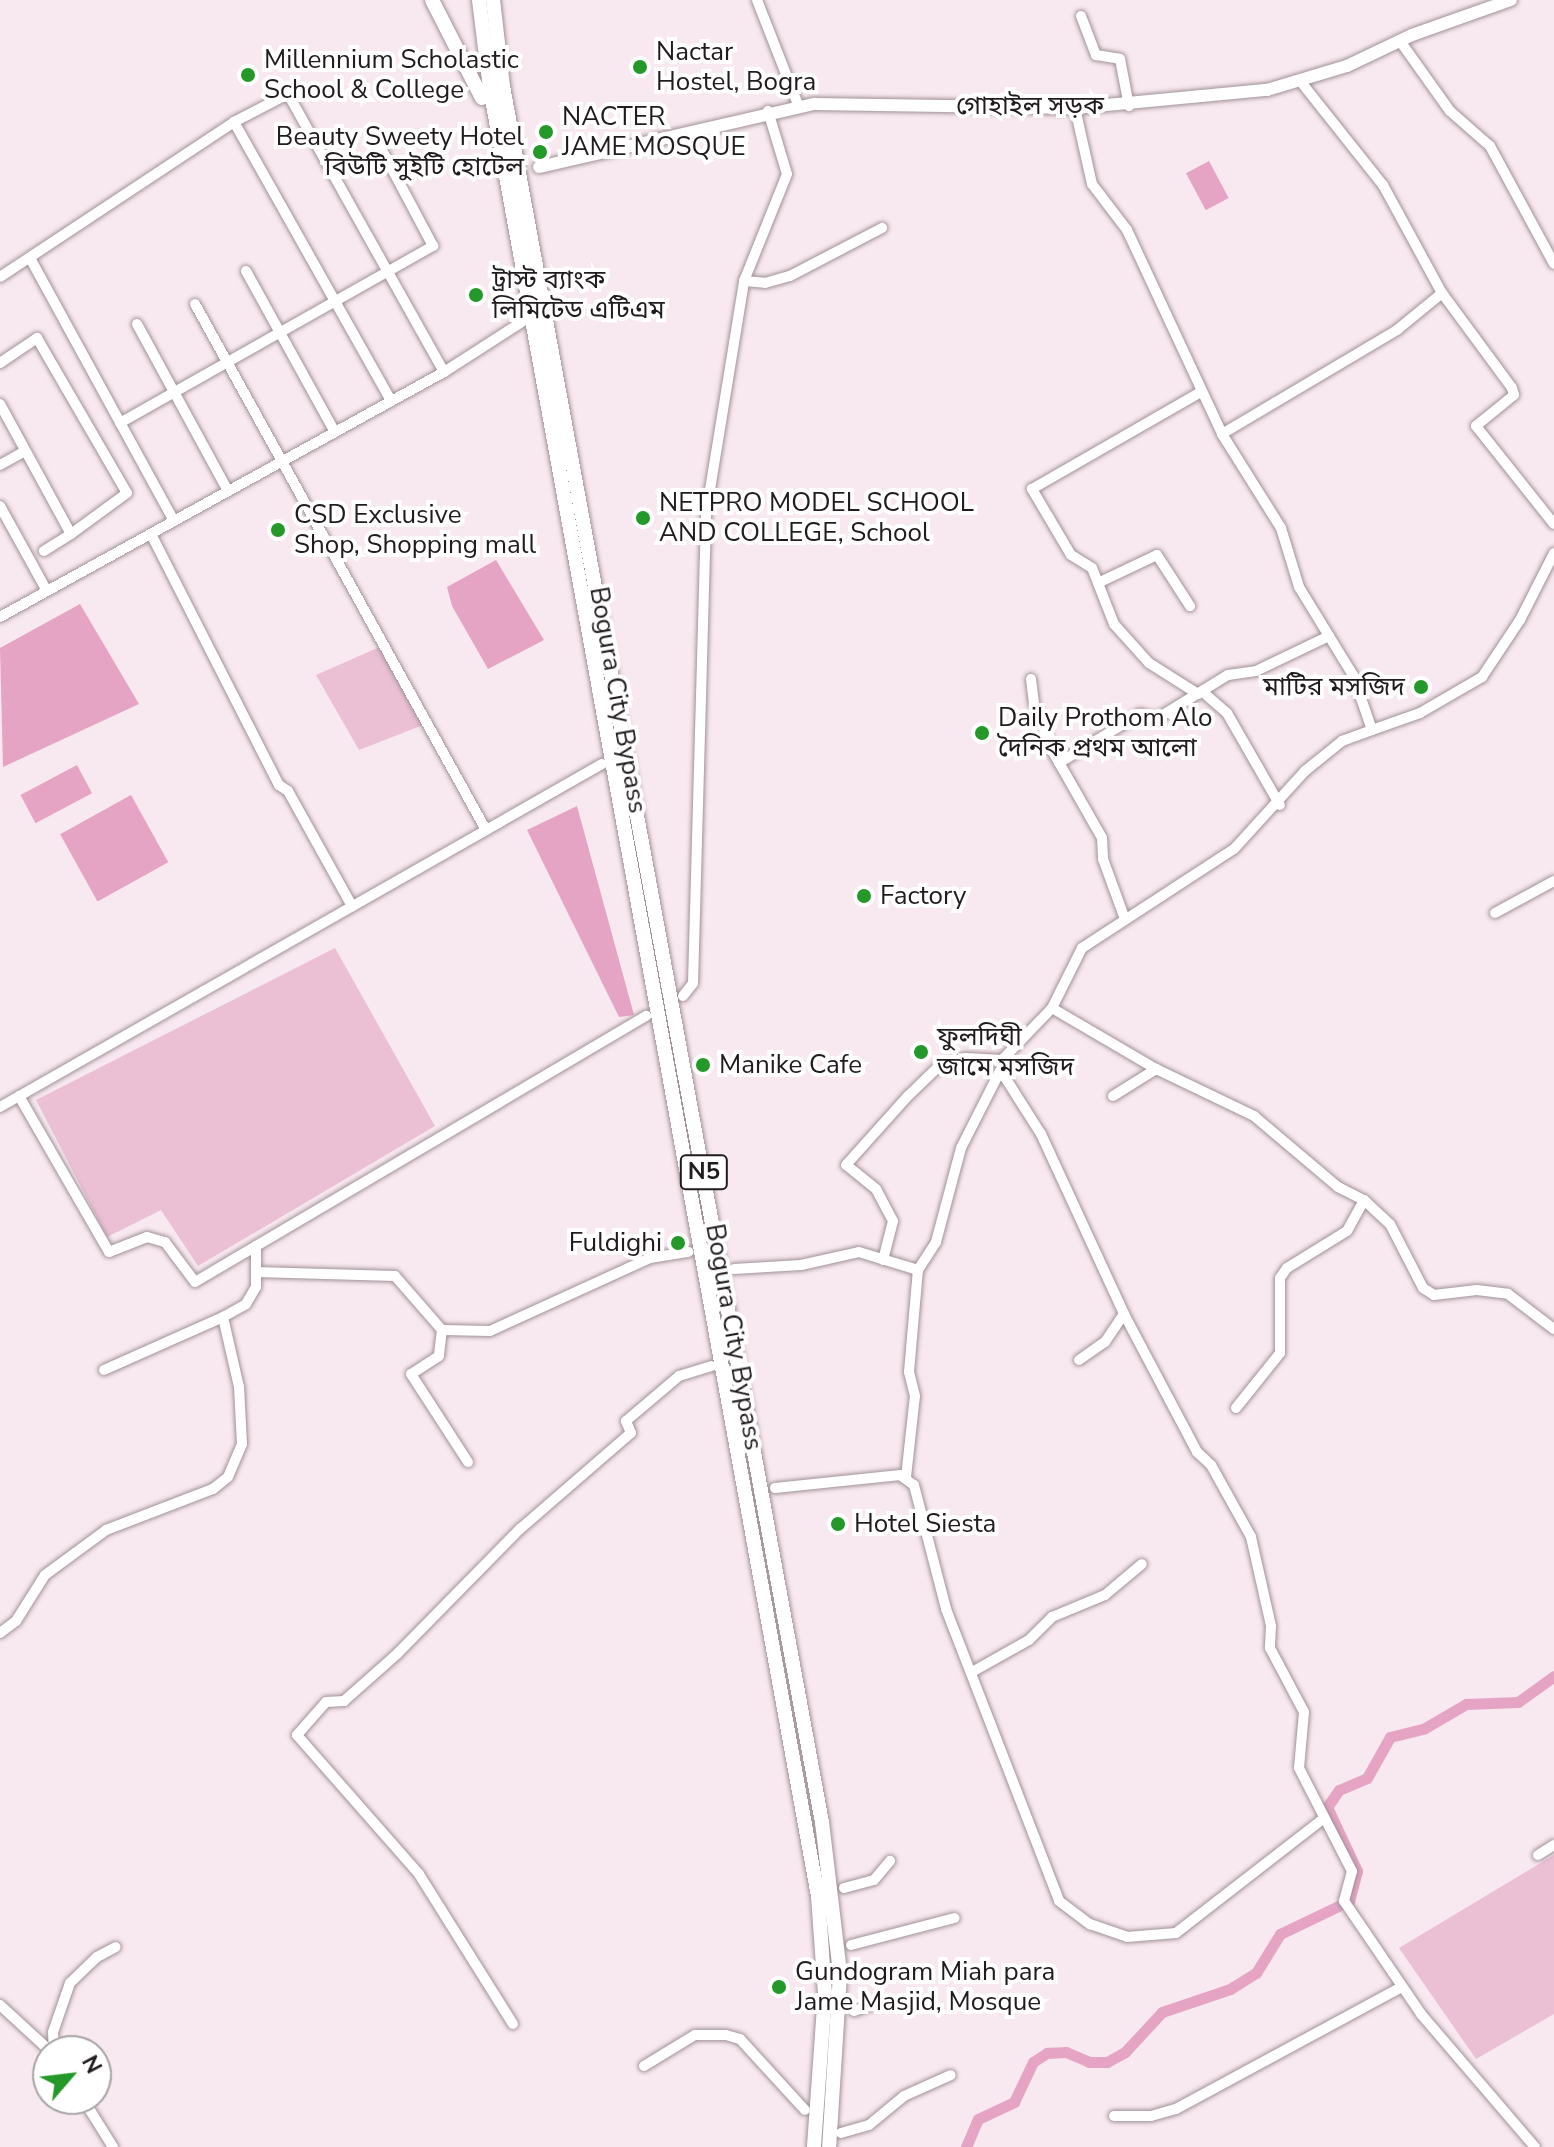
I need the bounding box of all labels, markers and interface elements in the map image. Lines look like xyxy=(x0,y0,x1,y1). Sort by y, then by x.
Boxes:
place label: Nactar Hostel, Bogra xyxy=(656,36,816,98)
place label: Millennium Scholastic School & College xyxy=(264,44,519,106)
marker: Nactar Hostel, Bogra xyxy=(631,58,649,76)
marker: Millennium Scholastic School & College xyxy=(239,66,257,84)
street label: গোহাইল সড়ক xyxy=(956,90,1104,122)
place label: NACTER JAME MOSQUE xyxy=(562,101,746,162)
place label: Beauty Sweety Hotel বিউটি সুইটি হোটেল xyxy=(276,121,524,182)
marker: NACTER JAME MOSQUE xyxy=(537,123,555,141)
marker: Beauty Sweety Hotel বিউটি সুইটি হোটেল xyxy=(531,143,549,161)
place label: ট্রাস্ট ব্যাংক লিমিটেড এটিএম xyxy=(492,264,665,326)
marker: ট্রাস্ট ব্যাংক লিমিটেড এটিএম xyxy=(467,286,485,304)
place label: NETPRO MODEL SCHOOL AND COLLEGE, School xyxy=(659,487,974,548)
place label: CSD Exclusive Shop, Shopping mall xyxy=(294,499,536,560)
marker: NETPRO MODEL SCHOOL AND COLLEGE, School xyxy=(634,509,652,527)
marker: CSD Exclusive Shop, Shopping mall xyxy=(269,521,287,539)
street label: Bogura City Bypass xyxy=(583,584,653,816)
place label: মাটির মসজিদ xyxy=(1263,671,1405,703)
marker: মাটির মসজিদ xyxy=(1412,678,1430,696)
place label: Daily Prothom Alo দৈনিক প্রথম আলো xyxy=(998,702,1212,764)
marker: Daily Prothom Alo দৈনিক প্রথম আলো xyxy=(973,724,991,742)
place label: Factory xyxy=(880,880,966,912)
marker: Factory xyxy=(855,887,873,905)
place label: ফুলদিঘী জামে মসজিদ xyxy=(937,1021,1074,1082)
marker: ফুলদিঘী জামে মসজিদ xyxy=(912,1043,930,1061)
place label: Manike Cafe xyxy=(719,1049,862,1081)
marker: Manike Cafe xyxy=(694,1056,712,1074)
road number: N5 xyxy=(678,1152,730,1192)
street label: Bogura City Bypass xyxy=(699,1221,769,1453)
place label: Fuldighi xyxy=(569,1227,662,1259)
marker: Fuldighi xyxy=(669,1234,687,1252)
place label: Hotel Siesta xyxy=(854,1508,996,1540)
marker: Hotel Siesta xyxy=(829,1515,847,1533)
place label: Gundogram Miah para Jame Masjid, Mosque xyxy=(795,1956,1055,2018)
marker: Gundogram Miah para Jame Masjid, Mosque xyxy=(770,1978,788,1996)
north arrow xyxy=(32,2035,112,2115)
text: N xyxy=(74,2050,109,2079)

